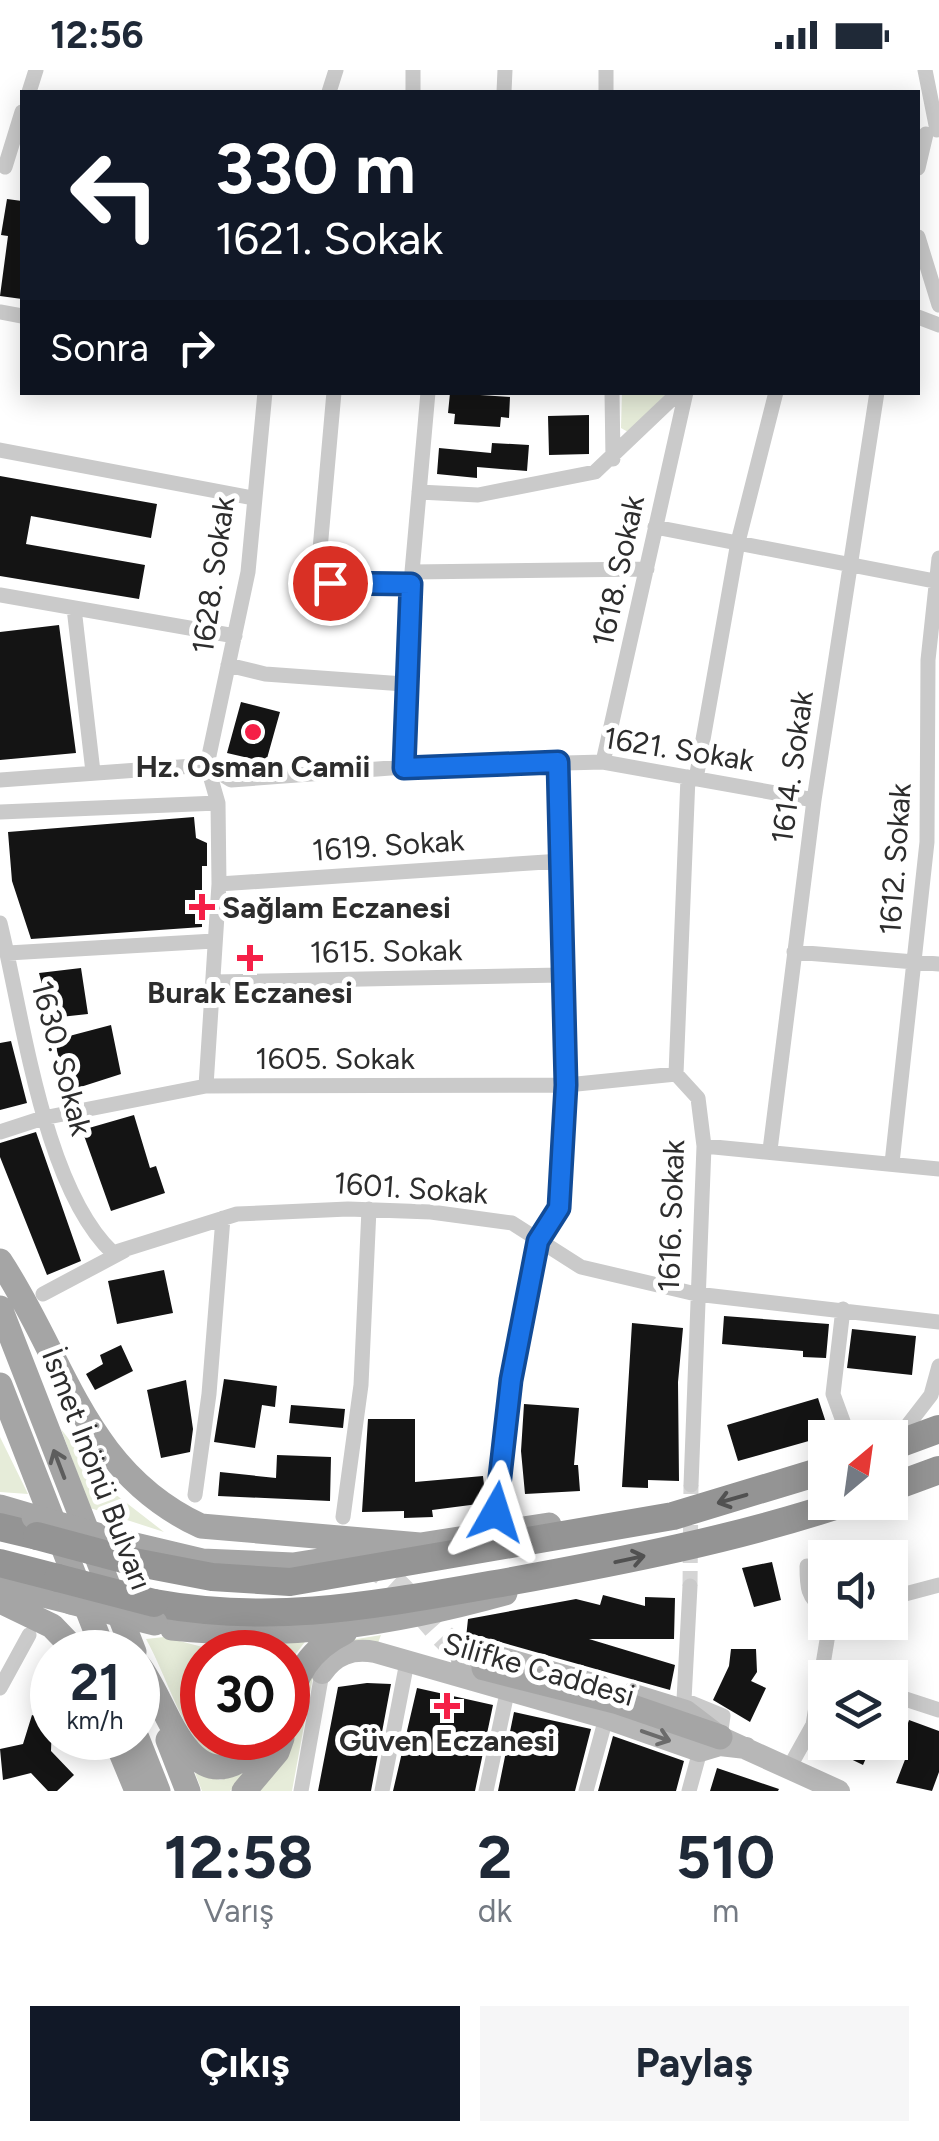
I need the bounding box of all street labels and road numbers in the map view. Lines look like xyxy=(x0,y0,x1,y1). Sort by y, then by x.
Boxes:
street label: 1618. Sokak xyxy=(584,492,652,650)
street label: 1628. Sokak xyxy=(184,494,242,656)
street label: 1614. Sokak xyxy=(763,688,821,846)
street label: 1621. Sokak xyxy=(601,719,757,779)
street label: 1612. Sokak xyxy=(871,781,919,936)
street label: 1619. Sokak xyxy=(311,821,466,869)
street label: 1615. Sokak xyxy=(309,931,463,971)
street label: 1630. Sokak xyxy=(24,977,100,1140)
street label: 1605. Sokak xyxy=(255,1040,415,1077)
street label: 1616. Sokak xyxy=(650,1139,692,1293)
street label: 1601. Sokak xyxy=(333,1164,490,1212)
street label: İsmet İnönü Bulvarı xyxy=(34,1343,160,1595)
street label: Silifke Caddesi xyxy=(439,1624,639,1714)

